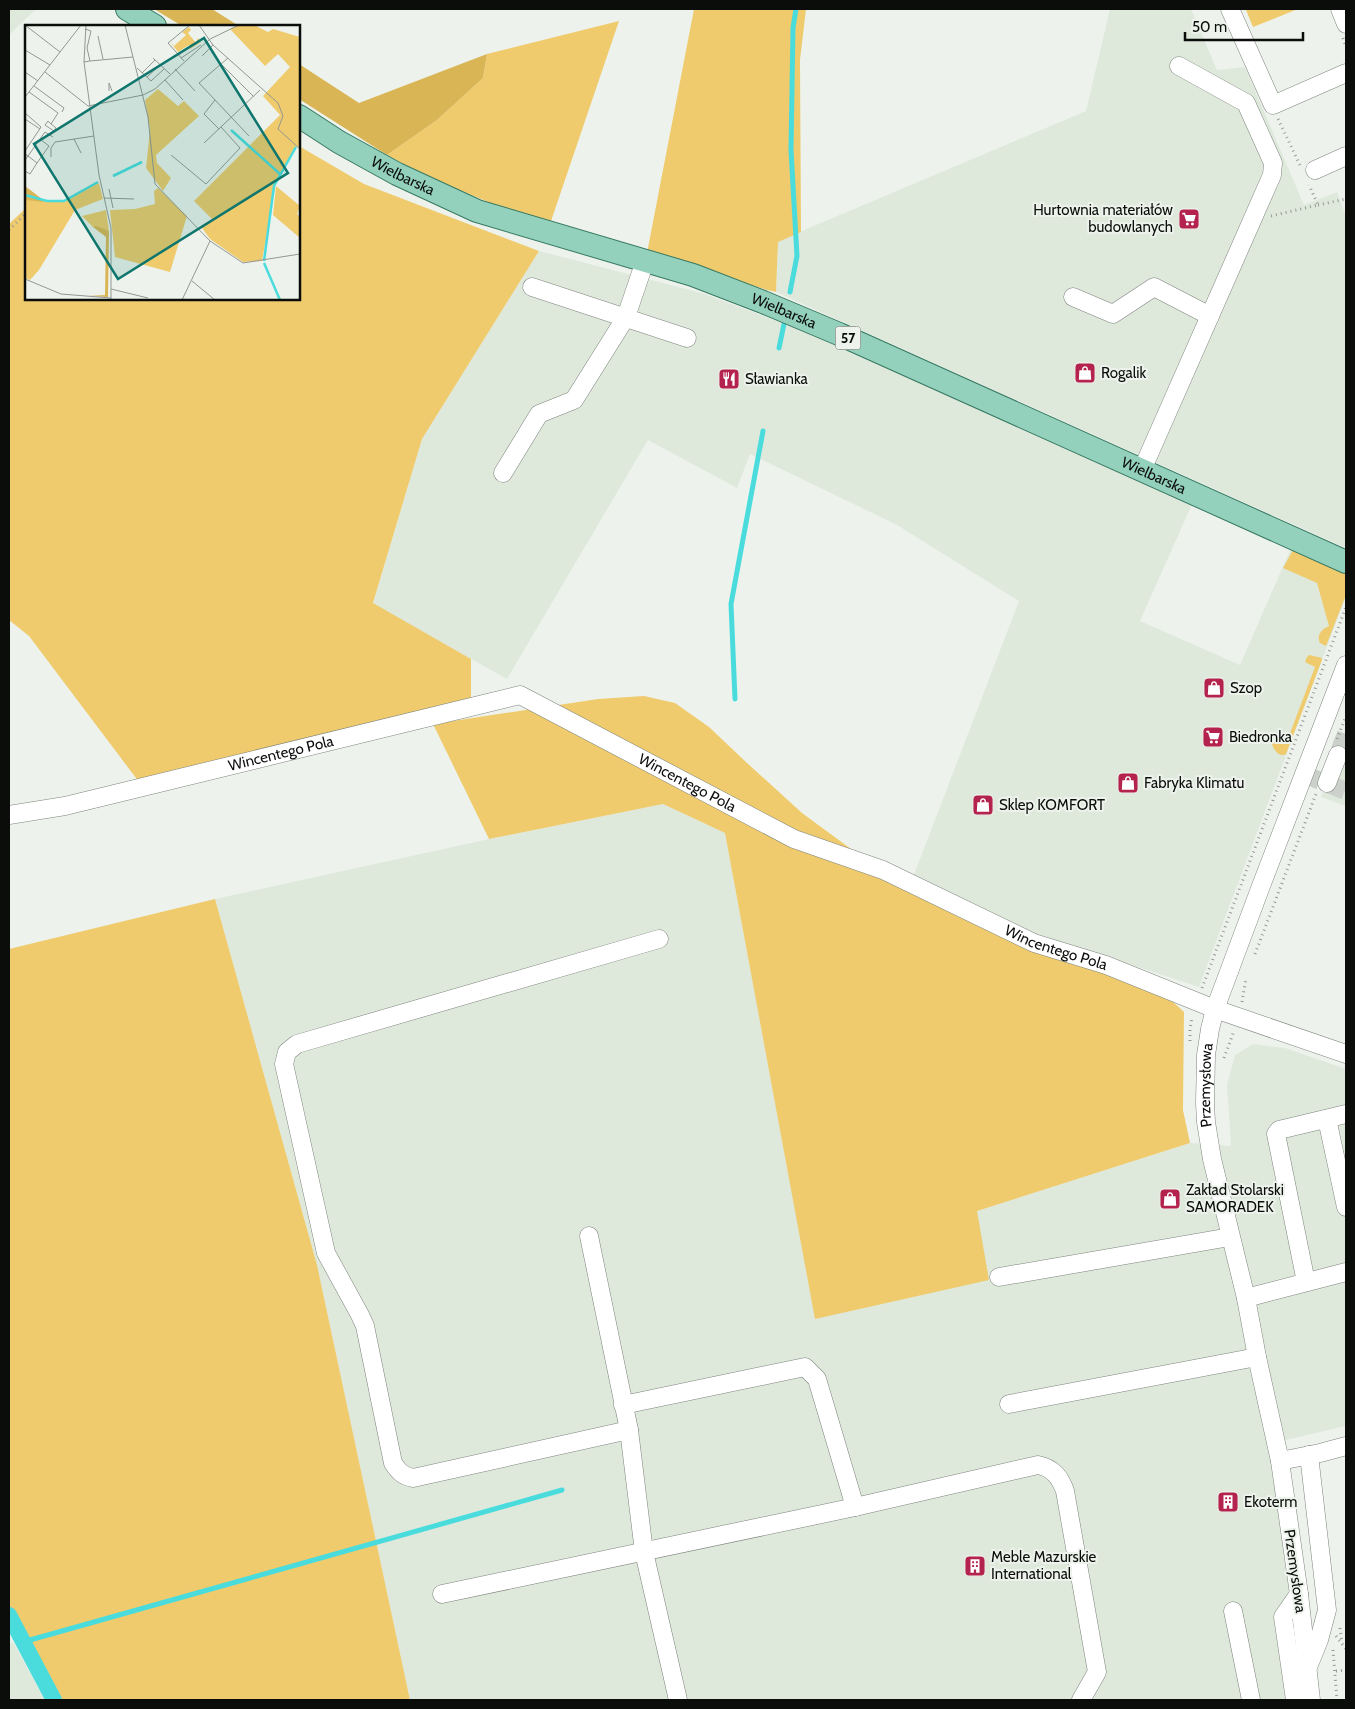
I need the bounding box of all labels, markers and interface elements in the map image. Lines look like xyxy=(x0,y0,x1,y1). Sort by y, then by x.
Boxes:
scale bar xyxy=(1185,10,1302,42)
text: 50 m xyxy=(1192,18,1227,36)
inset map xyxy=(25,25,300,300)
street label: Wielbarska xyxy=(368,152,438,200)
place label: Hurtownia materiałów budowlanych xyxy=(1033,201,1173,236)
supermarket icon: Hurtownia materiałów budowlanych xyxy=(1177,207,1201,231)
street label: Wielbarska xyxy=(749,289,820,333)
road number: 57 xyxy=(836,326,860,349)
shop icon: Rogalik xyxy=(1073,361,1097,385)
place label: Rogalik xyxy=(1101,364,1146,382)
restaurant icon: Sławianka xyxy=(717,367,741,391)
place label: Sławianka xyxy=(745,370,809,388)
street label: Wielbarska xyxy=(1119,453,1190,498)
shop icon: Szop xyxy=(1202,676,1226,700)
place label: Szop xyxy=(1230,679,1262,697)
supermarket icon: Biedronka xyxy=(1201,725,1225,749)
place label: Biedronka xyxy=(1229,728,1293,746)
street label: Wincentego Pola xyxy=(227,732,336,775)
street label: Wincentego Pola xyxy=(635,750,740,816)
shop icon: Fabryka Klimatu xyxy=(1116,771,1140,795)
place label: Fabryka Klimatu xyxy=(1144,774,1244,792)
shop icon: Sklep KOMFORT xyxy=(971,793,995,817)
place label: Sklep KOMFORT xyxy=(999,796,1105,814)
street label: Wincentego Pola xyxy=(1002,921,1110,974)
street label: Przemysłowa xyxy=(1196,1041,1217,1129)
place label: Zakład Stolarski SAMORADEK xyxy=(1186,1181,1284,1216)
shop icon: Zakład Stolarski SAMORADEK xyxy=(1158,1187,1182,1211)
building icon: Ekoterm xyxy=(1216,1490,1240,1514)
place label: Ekoterm xyxy=(1244,1493,1297,1511)
street label: Przemysłowa xyxy=(1280,1528,1310,1615)
place label: Meble Mazurskie International xyxy=(991,1548,1097,1583)
building icon: Meble Mazurskie International xyxy=(963,1554,987,1578)

